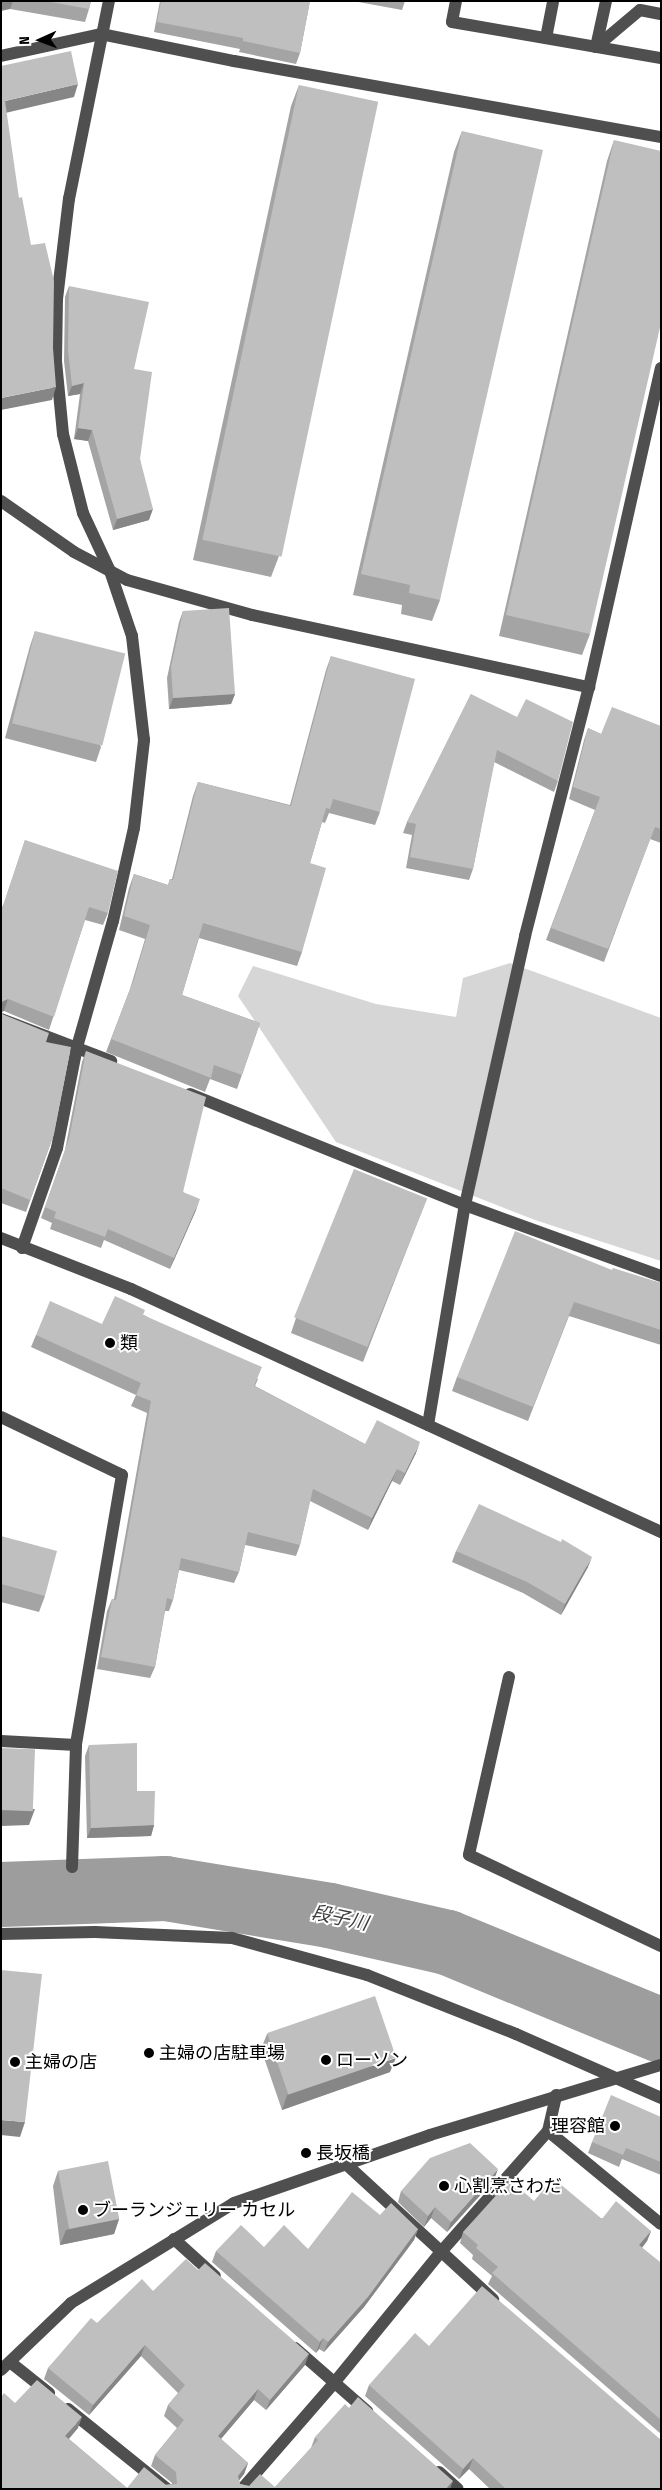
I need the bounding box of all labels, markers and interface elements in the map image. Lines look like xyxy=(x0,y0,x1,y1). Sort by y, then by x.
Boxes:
north arrow xyxy=(15,15,65,65)
text: N xyxy=(16,36,33,45)
place label: 類 xyxy=(120,1332,138,1354)
marker: 類 xyxy=(104,1337,116,1349)
water label: 段子川 xyxy=(310,1901,370,1935)
place label: 主婦の店駐車場 xyxy=(159,2042,285,2064)
marker: 主婦の店駐車場 xyxy=(143,2047,155,2059)
place label: ローソン xyxy=(336,2049,408,2071)
place label: 主婦の店 xyxy=(25,2051,97,2073)
marker: ローソン xyxy=(320,2054,332,2066)
marker: 主婦の店 xyxy=(9,2056,21,2068)
place label: 理容館 xyxy=(551,2115,605,2137)
marker: 理容館 xyxy=(609,2120,621,2132)
place label: 長坂橋 xyxy=(316,2142,370,2164)
marker: 長坂橋 xyxy=(300,2147,312,2159)
place label: 心割烹さわだ xyxy=(454,2175,562,2197)
marker: 心割烹さわだ xyxy=(438,2180,450,2192)
place label: ブーランジェリー カセル xyxy=(93,2199,295,2221)
marker: ブーランジェリー カセル xyxy=(77,2204,89,2216)

